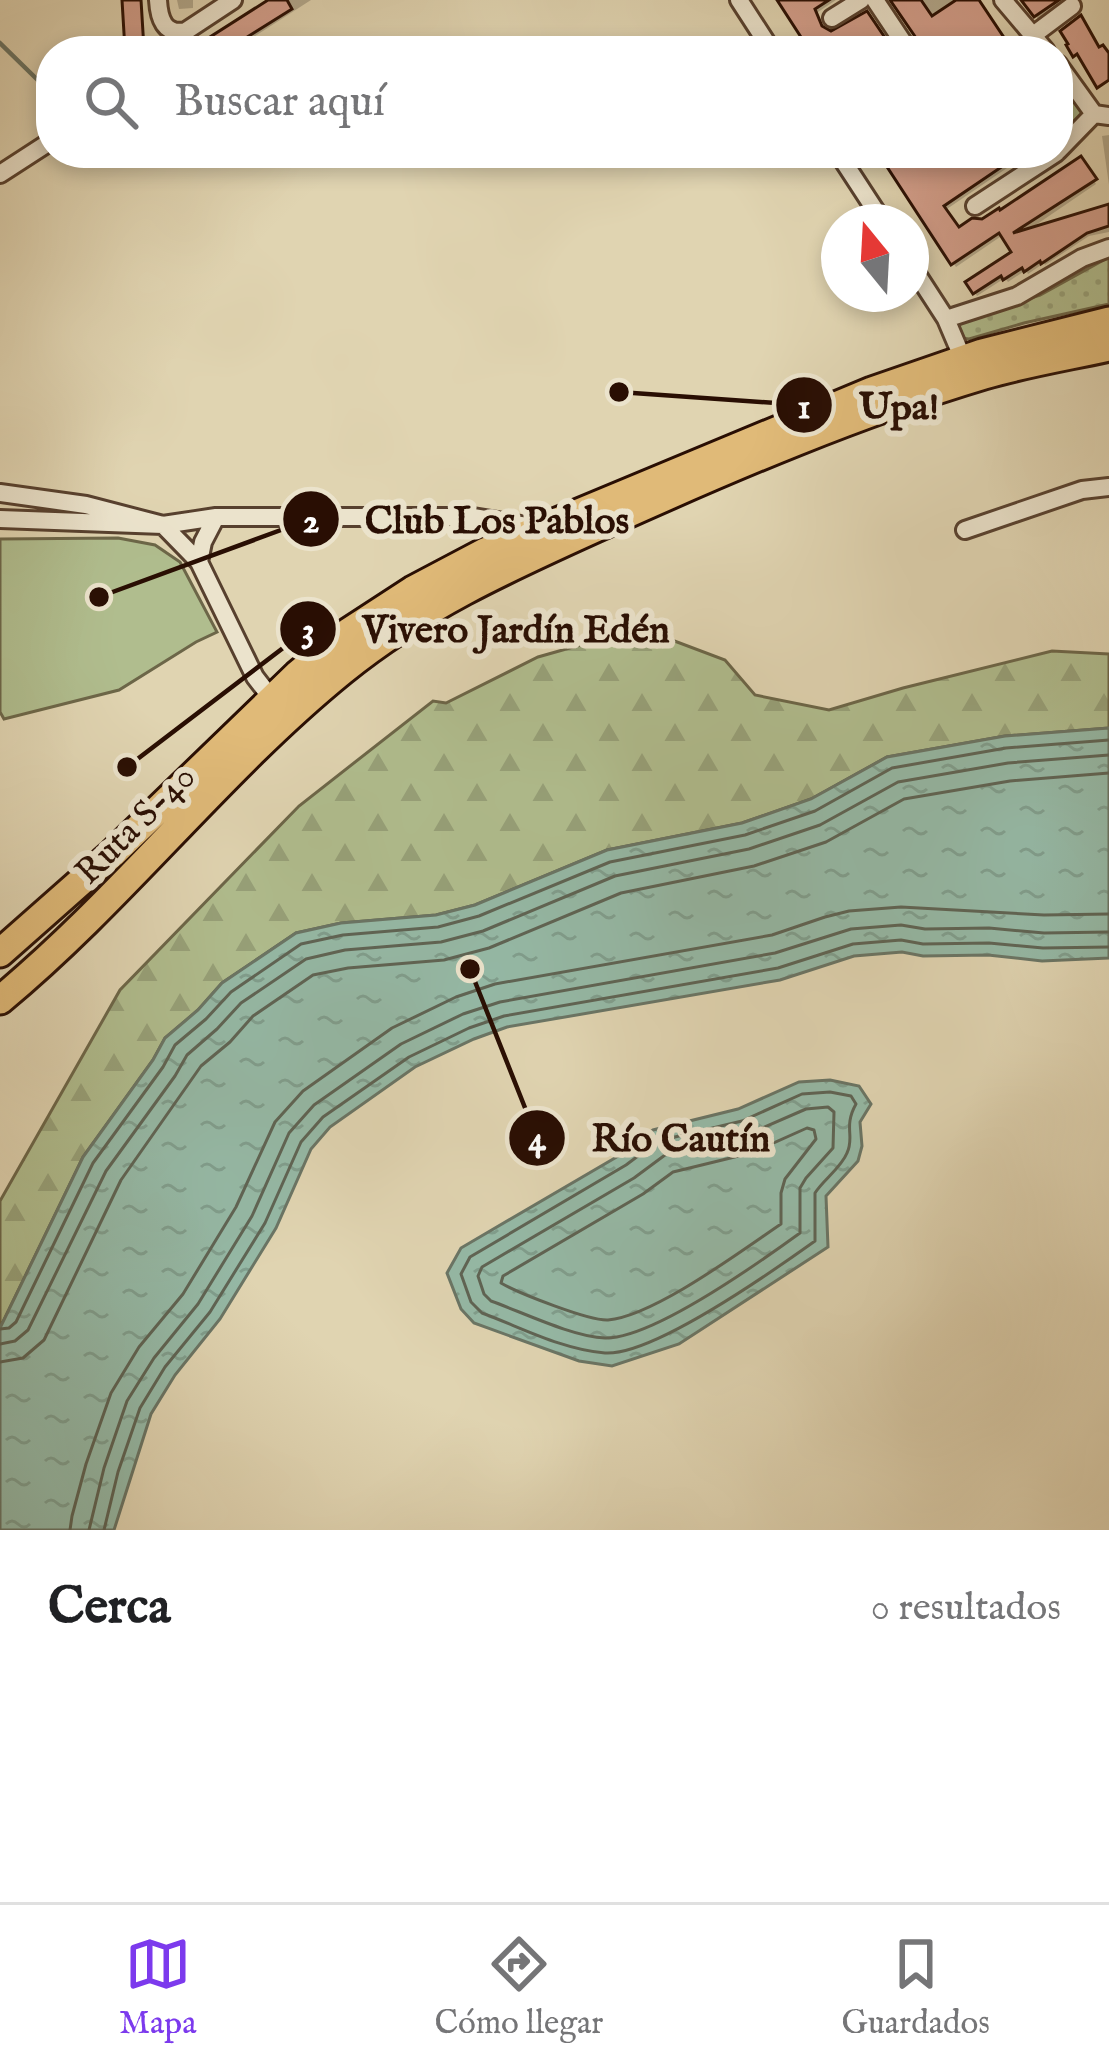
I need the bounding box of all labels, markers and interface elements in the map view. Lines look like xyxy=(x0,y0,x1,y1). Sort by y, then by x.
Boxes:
search box xyxy=(36,36,1073,168)
icon: search xyxy=(78,69,144,135)
text: Buscar aquí xyxy=(174,74,385,131)
north arrow xyxy=(821,204,929,312)
callout: Upa! xyxy=(774,368,963,443)
text: Upa! xyxy=(859,384,939,433)
text: 1 xyxy=(797,385,811,431)
callout: Club Los Pablos xyxy=(281,482,653,557)
text: Club Los Pablos xyxy=(365,498,629,547)
text: 2 xyxy=(303,499,320,545)
callout: Vivero Jardín Edén xyxy=(278,591,694,666)
text: Vivero Jardín Edén xyxy=(361,607,670,656)
text: 3 xyxy=(301,608,315,654)
street label: Ruta S-40 xyxy=(66,755,206,895)
callout: Río Cautín xyxy=(507,1100,794,1175)
text: Río Cautín xyxy=(592,1116,771,1165)
text: 4 xyxy=(528,1117,546,1163)
text: Cerca xyxy=(48,1576,171,1641)
text: 0 resultados xyxy=(871,1584,1061,1633)
tab: Mapa xyxy=(119,1931,196,2045)
tab: Cómo llegar xyxy=(434,1931,603,2045)
tab: Guardados xyxy=(841,1931,990,2045)

